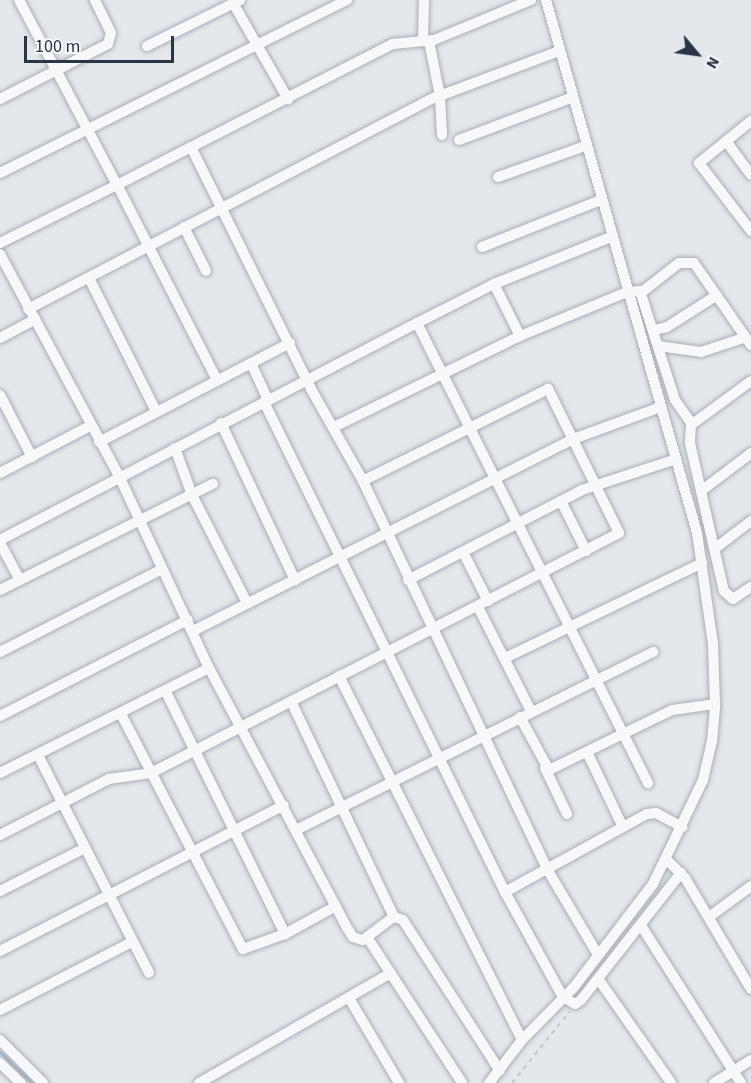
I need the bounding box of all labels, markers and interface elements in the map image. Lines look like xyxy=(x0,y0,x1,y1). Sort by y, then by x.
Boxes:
scale bar xyxy=(27,24,177,62)
north arrow xyxy=(667,24,727,84)
text: 100 m xyxy=(35,34,80,59)
text: N xyxy=(701,53,725,73)

